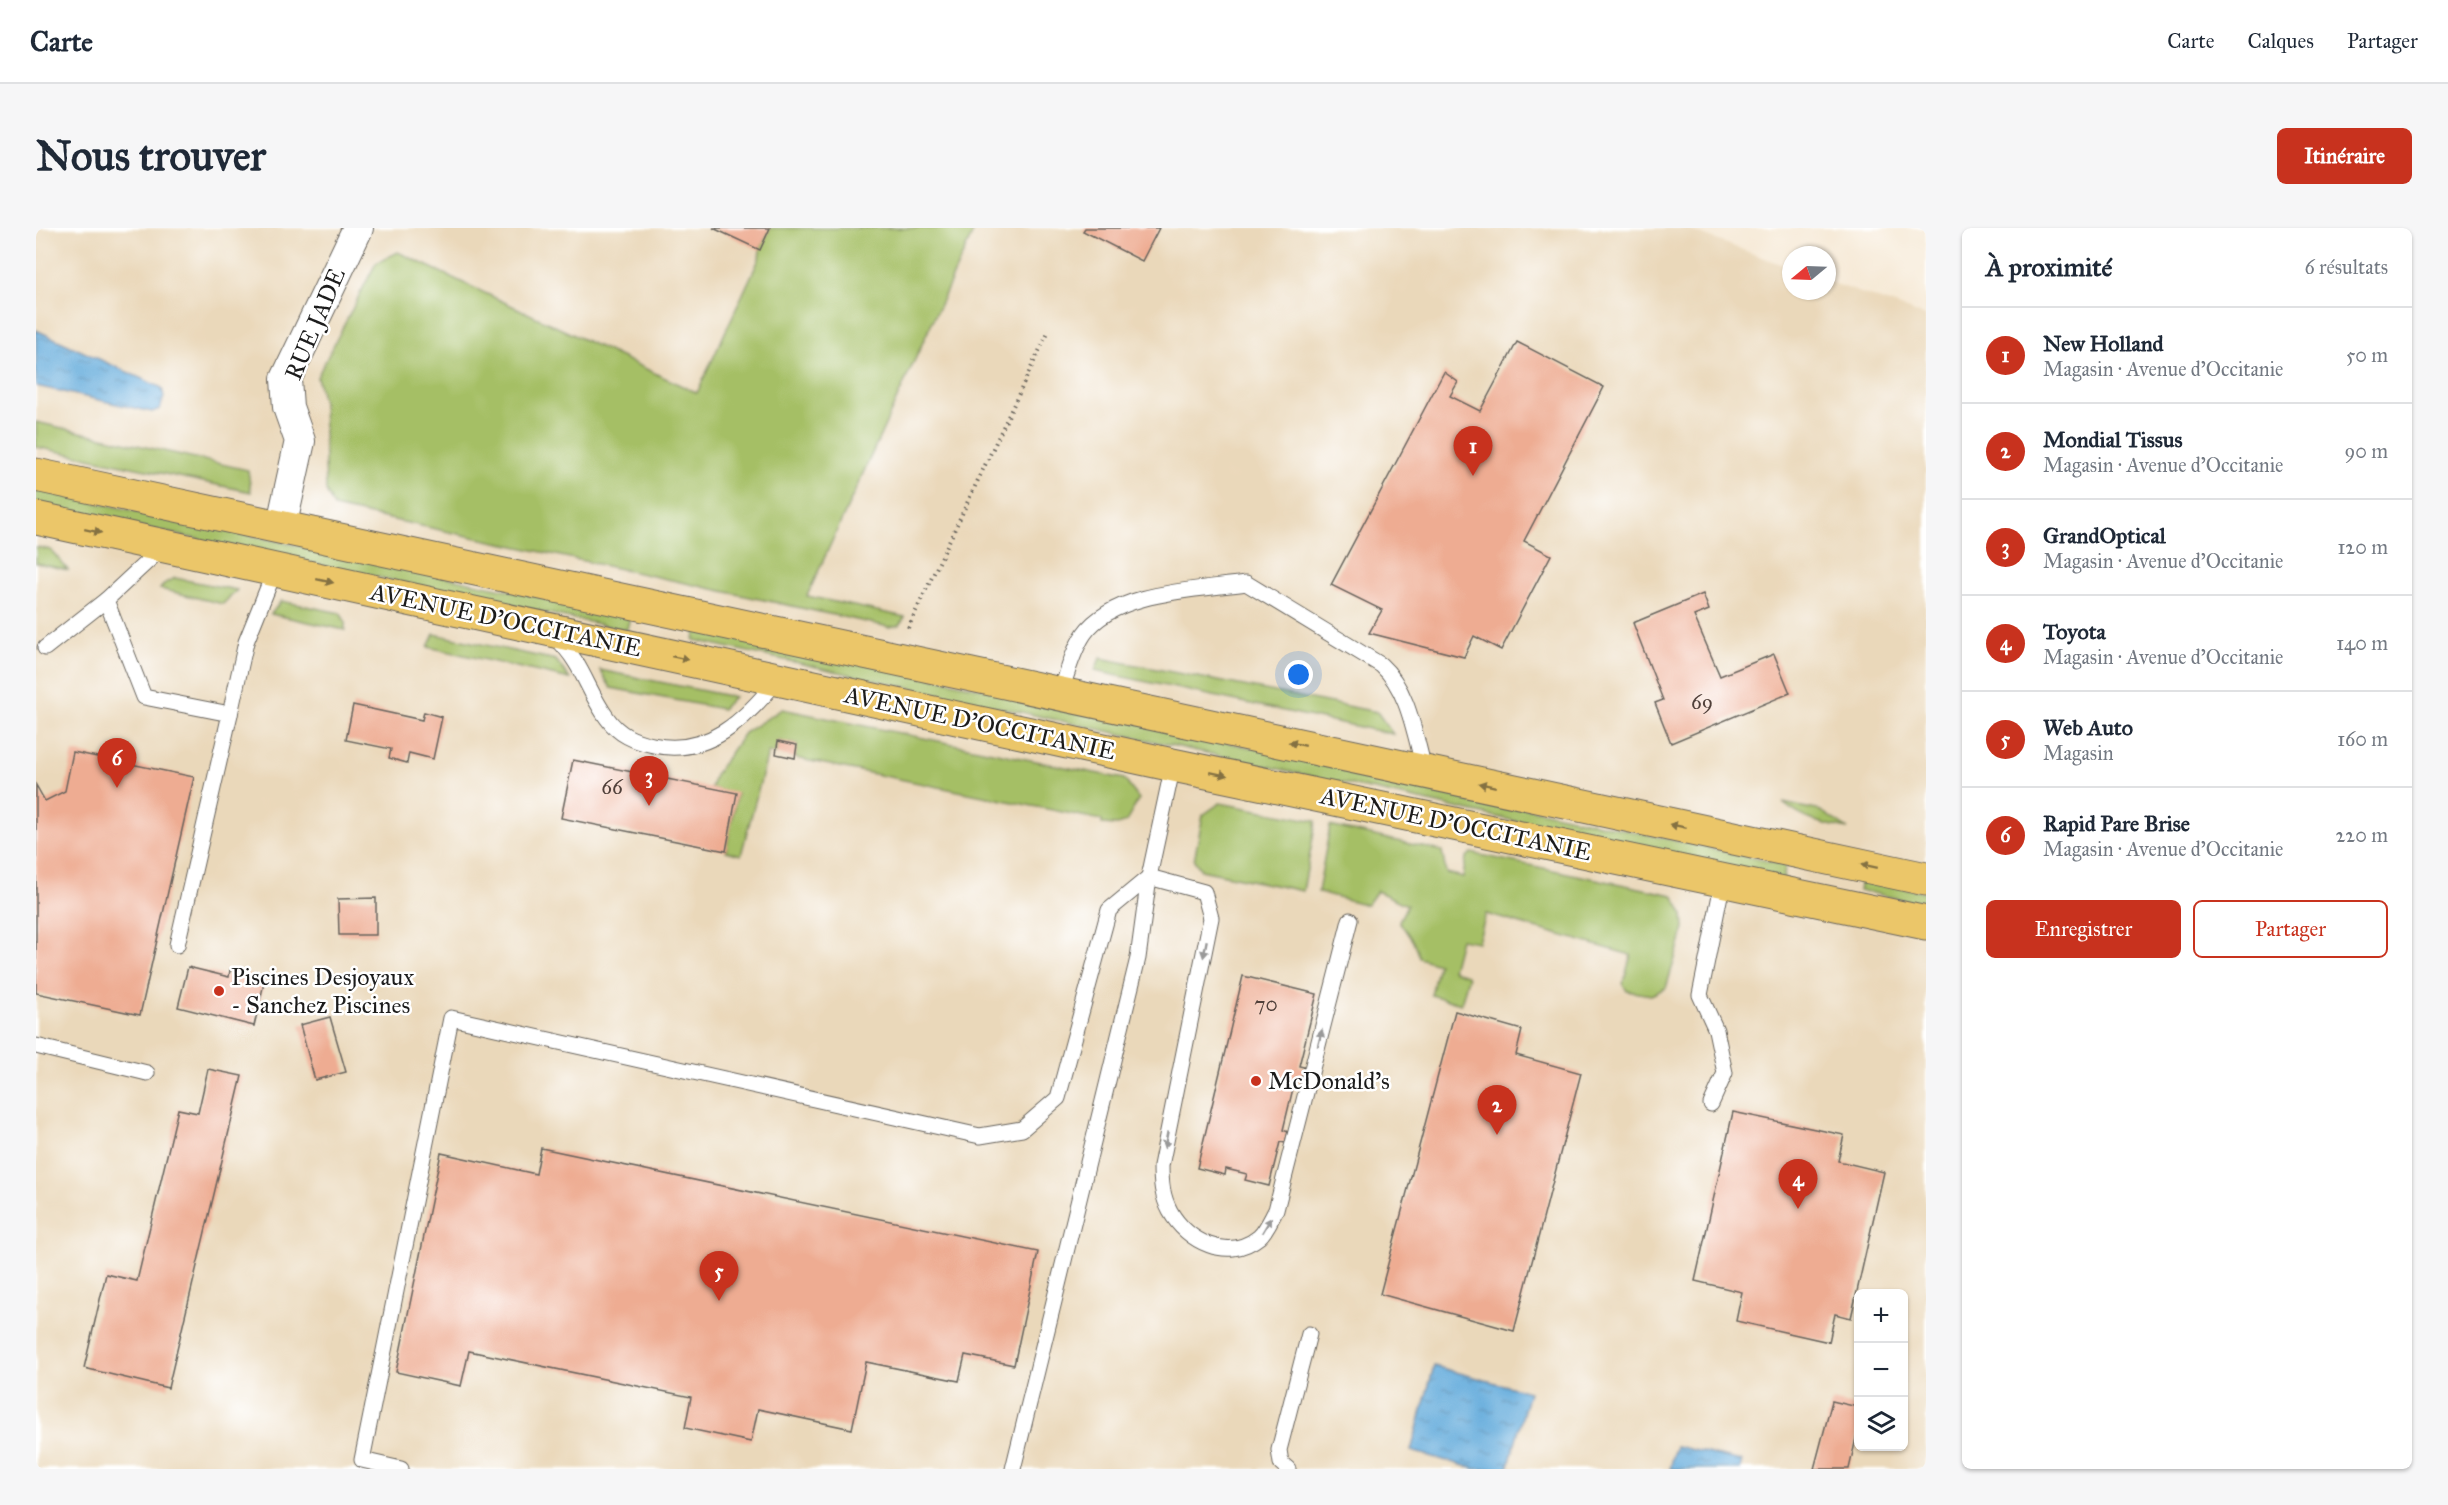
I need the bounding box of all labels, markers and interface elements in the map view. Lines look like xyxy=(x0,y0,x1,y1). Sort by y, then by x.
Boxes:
text: Carte xyxy=(30,24,93,59)
text: Carte xyxy=(2167,28,2214,54)
text: Calques xyxy=(2247,28,2314,54)
text: Partager xyxy=(2347,28,2418,54)
button: Itinéraire xyxy=(2277,128,2412,184)
text: Nous trouver xyxy=(36,130,266,182)
north arrow xyxy=(1782,246,1836,300)
text: À proximité xyxy=(1986,251,2112,283)
text: 6 résultats xyxy=(2305,255,2388,279)
street label: RUE JADE xyxy=(278,263,352,385)
text: New Holland xyxy=(2043,330,2164,357)
text: 1 xyxy=(2002,343,2009,367)
text: 50 m xyxy=(2346,343,2388,367)
text: Magasin · Avenue d'Occitanie xyxy=(2043,357,2283,381)
pin: 1 xyxy=(1454,426,1492,476)
text: Mondial Tissus xyxy=(2043,426,2183,453)
text: 2 xyxy=(2001,439,2010,463)
text: 90 m xyxy=(2345,439,2388,463)
text: Magasin · Avenue d'Occitanie xyxy=(2043,453,2283,477)
text: GrandOptical xyxy=(2043,522,2166,549)
one-way arrow xyxy=(84,526,102,536)
text: 3 xyxy=(2002,535,2010,559)
text: 120 m xyxy=(2337,535,2388,559)
text: Magasin · Avenue d'Occitanie xyxy=(2043,549,2283,573)
street label: AVENUE D'OCCITANIE xyxy=(367,576,644,663)
one-way arrow xyxy=(316,577,335,586)
text: Toyota xyxy=(2043,618,2106,645)
text: 4 xyxy=(2000,631,2011,655)
text: 140 m xyxy=(2336,631,2388,655)
text: Magasin · Avenue d'Occitanie xyxy=(2043,645,2283,669)
one-way arrow xyxy=(670,653,689,663)
your location xyxy=(1284,660,1313,689)
street label: AVENUE D'OCCITANIE xyxy=(841,679,1118,766)
house number: 69 xyxy=(1691,689,1713,715)
text: Web Auto xyxy=(2043,714,2133,741)
text: 5 xyxy=(2001,727,2010,751)
text: 160 m xyxy=(2337,727,2388,751)
pin: 6 xyxy=(98,738,136,788)
one-way arrow xyxy=(1287,739,1306,749)
text: Magasin xyxy=(2043,741,2113,765)
pin: 3 xyxy=(630,756,668,806)
one-way arrow xyxy=(1210,770,1228,780)
house number: 66 xyxy=(601,774,624,800)
street label: AVENUE D'OCCITANIE xyxy=(1317,780,1594,867)
one-way arrow xyxy=(1478,780,1497,789)
text: Rapid Pare Brise xyxy=(2043,810,2190,837)
one-way arrow xyxy=(1669,820,1687,830)
text: 6 xyxy=(2000,823,2011,847)
text: 220 m xyxy=(2336,823,2388,847)
text: Magasin · Avenue d'Occitanie xyxy=(2043,837,2283,861)
one-way arrow xyxy=(1860,861,1878,871)
button: Enregistrer xyxy=(1986,900,2181,958)
button: Partager xyxy=(2193,900,2388,958)
one-way arrow xyxy=(1200,939,1209,958)
place label: Piscines Desjoyaux - Sanchez Piscines xyxy=(231,962,414,1020)
marker: Piscines Desjoyaux - Sanchez Piscines xyxy=(212,984,226,998)
house number: 70 xyxy=(1254,991,1278,1017)
one-way arrow xyxy=(1316,1028,1326,1047)
place label: McDonald's xyxy=(1268,1066,1390,1096)
marker: McDonald's xyxy=(1249,1074,1263,1088)
pin: 2 xyxy=(1478,1086,1516,1135)
one-way arrow xyxy=(1161,1131,1170,1150)
pin: 4 xyxy=(1778,1160,1818,1209)
one-way arrow xyxy=(1262,1217,1273,1233)
pin: 5 xyxy=(700,1252,738,1301)
map controls xyxy=(1854,1289,1908,1451)
button: + xyxy=(1854,1289,1908,1343)
button: − xyxy=(1854,1343,1908,1397)
button: layers xyxy=(1854,1397,1908,1451)

